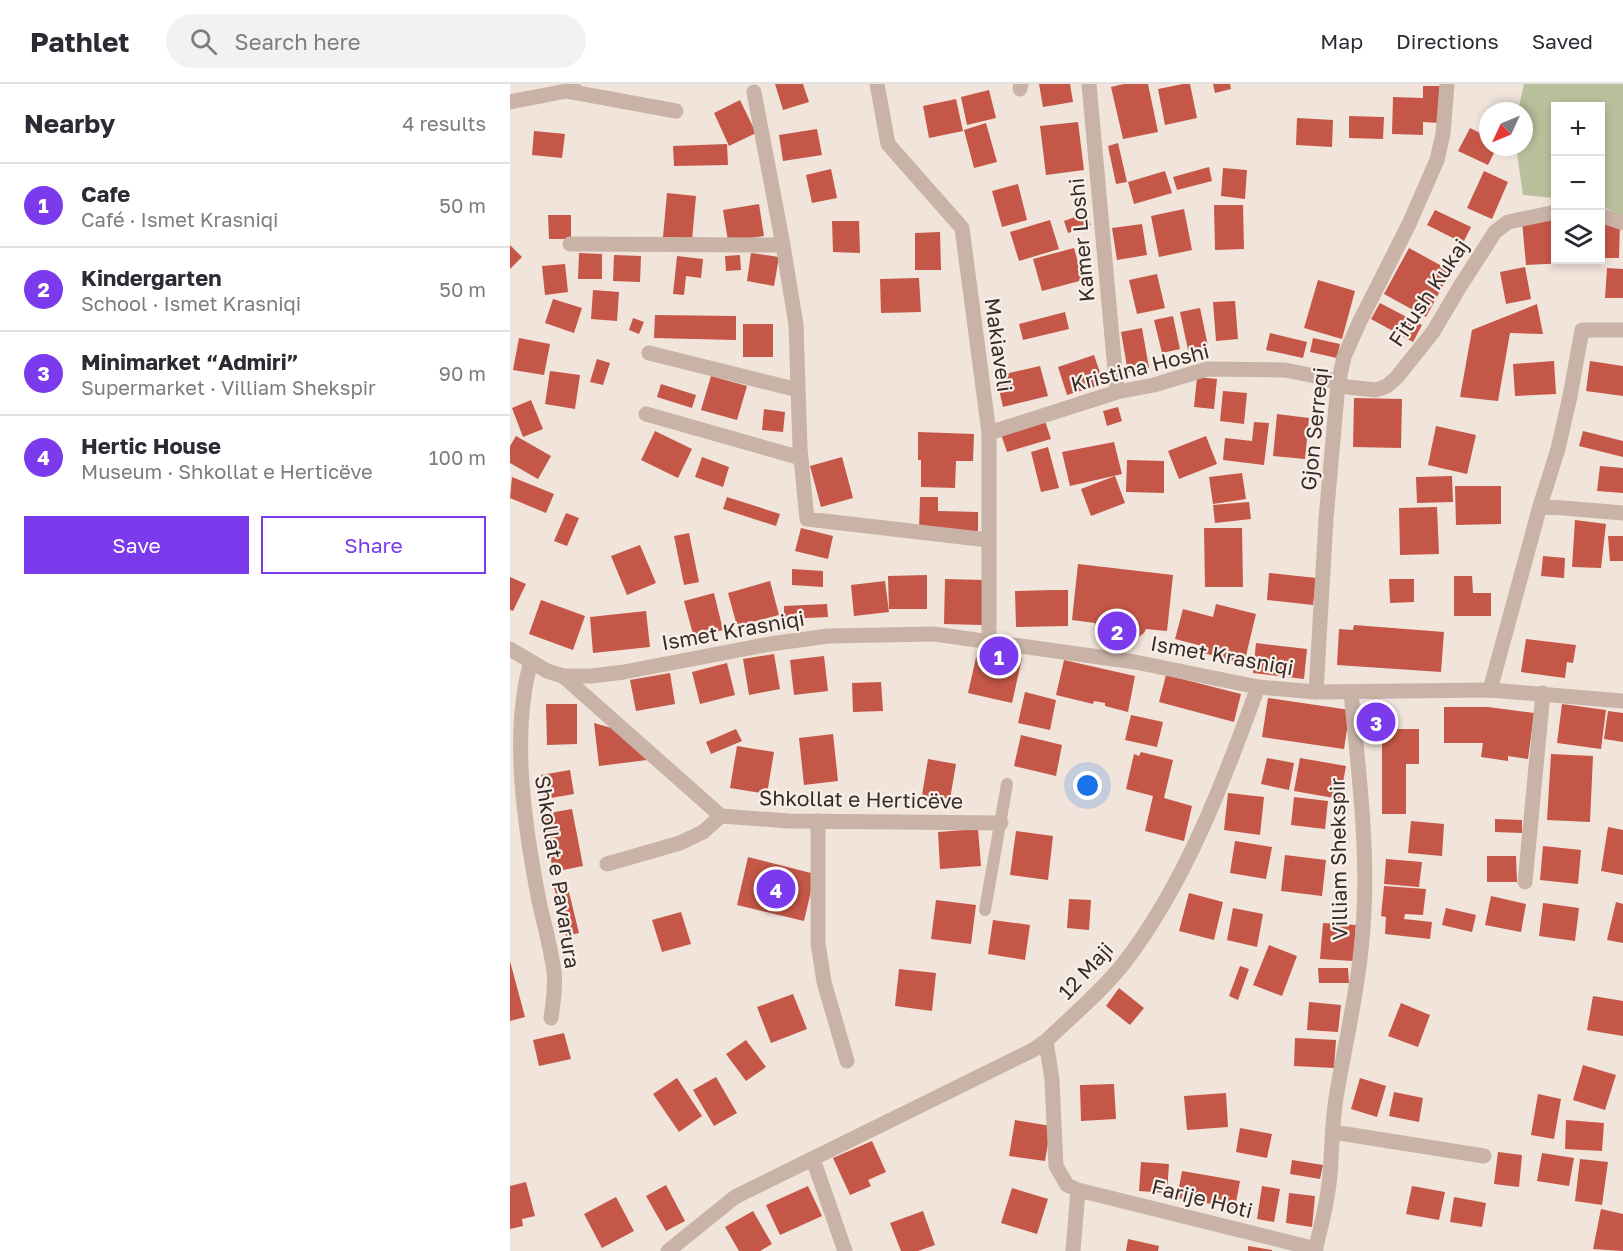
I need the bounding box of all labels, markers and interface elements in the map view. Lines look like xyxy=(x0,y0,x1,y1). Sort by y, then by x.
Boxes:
search box xyxy=(166,14,586,68)
text: Pathlet xyxy=(30,25,130,58)
icon: search xyxy=(187,25,220,58)
text: Search here xyxy=(235,28,361,55)
text: Map xyxy=(1320,28,1363,54)
text: Directions xyxy=(1396,28,1499,54)
text: Saved xyxy=(1532,28,1593,54)
north arrow xyxy=(1479,102,1533,156)
map controls xyxy=(1551,102,1605,264)
button: + xyxy=(1551,102,1605,156)
text: Nearby xyxy=(24,108,115,139)
text: 4 results xyxy=(402,111,486,135)
button: − xyxy=(1551,156,1605,210)
street label: Kamer Loshi xyxy=(1063,177,1099,303)
text: Cafe xyxy=(81,180,130,207)
text: 1 xyxy=(38,193,49,217)
text: 50 m xyxy=(439,193,486,217)
text: Café · Ismet Krasniqi xyxy=(81,207,278,231)
button: layers xyxy=(1551,210,1605,264)
street label: Fitush Kukaj xyxy=(1383,234,1474,351)
text: Kindergarten xyxy=(81,264,221,291)
text: 2 xyxy=(37,277,50,301)
text: 50 m xyxy=(439,277,486,301)
text: School · Ismet Krasniqi xyxy=(81,291,301,315)
street label: Makiaveli xyxy=(980,296,1018,394)
street label: Kristina Hoshi xyxy=(1068,337,1212,397)
text: Minimarket “Admiri” xyxy=(81,348,299,375)
text: 3 xyxy=(37,361,50,385)
text: 90 m xyxy=(439,361,486,385)
street label: Gjon Serreqi xyxy=(1295,366,1333,492)
text: Supermarket · Villiam Shekspir xyxy=(81,375,376,399)
text: Hertic House xyxy=(81,432,221,459)
text: 4 xyxy=(37,445,50,469)
text: 100 m xyxy=(429,445,486,469)
text: Museum · Shkollat e Herticëve xyxy=(81,459,373,483)
button: Save xyxy=(24,516,249,574)
button: Share xyxy=(261,516,486,574)
street label: Ismet Krasniqi xyxy=(659,605,806,655)
pin: 2 xyxy=(1098,608,1136,654)
street label: Ismet Krasniqi xyxy=(1149,630,1296,680)
pin: 1 xyxy=(980,634,1018,678)
pin: 3 xyxy=(1356,700,1396,744)
your location xyxy=(1073,771,1102,800)
street label: Shkollat e Pavarura xyxy=(530,773,586,970)
street label: Villiam Shekspir xyxy=(1324,777,1352,941)
street label: Shkollat e Herticëve xyxy=(759,784,963,814)
pin: 4 xyxy=(756,866,796,912)
street label: 12 Maji xyxy=(1052,936,1118,1004)
street label: Farije Hoti xyxy=(1149,1173,1256,1223)

